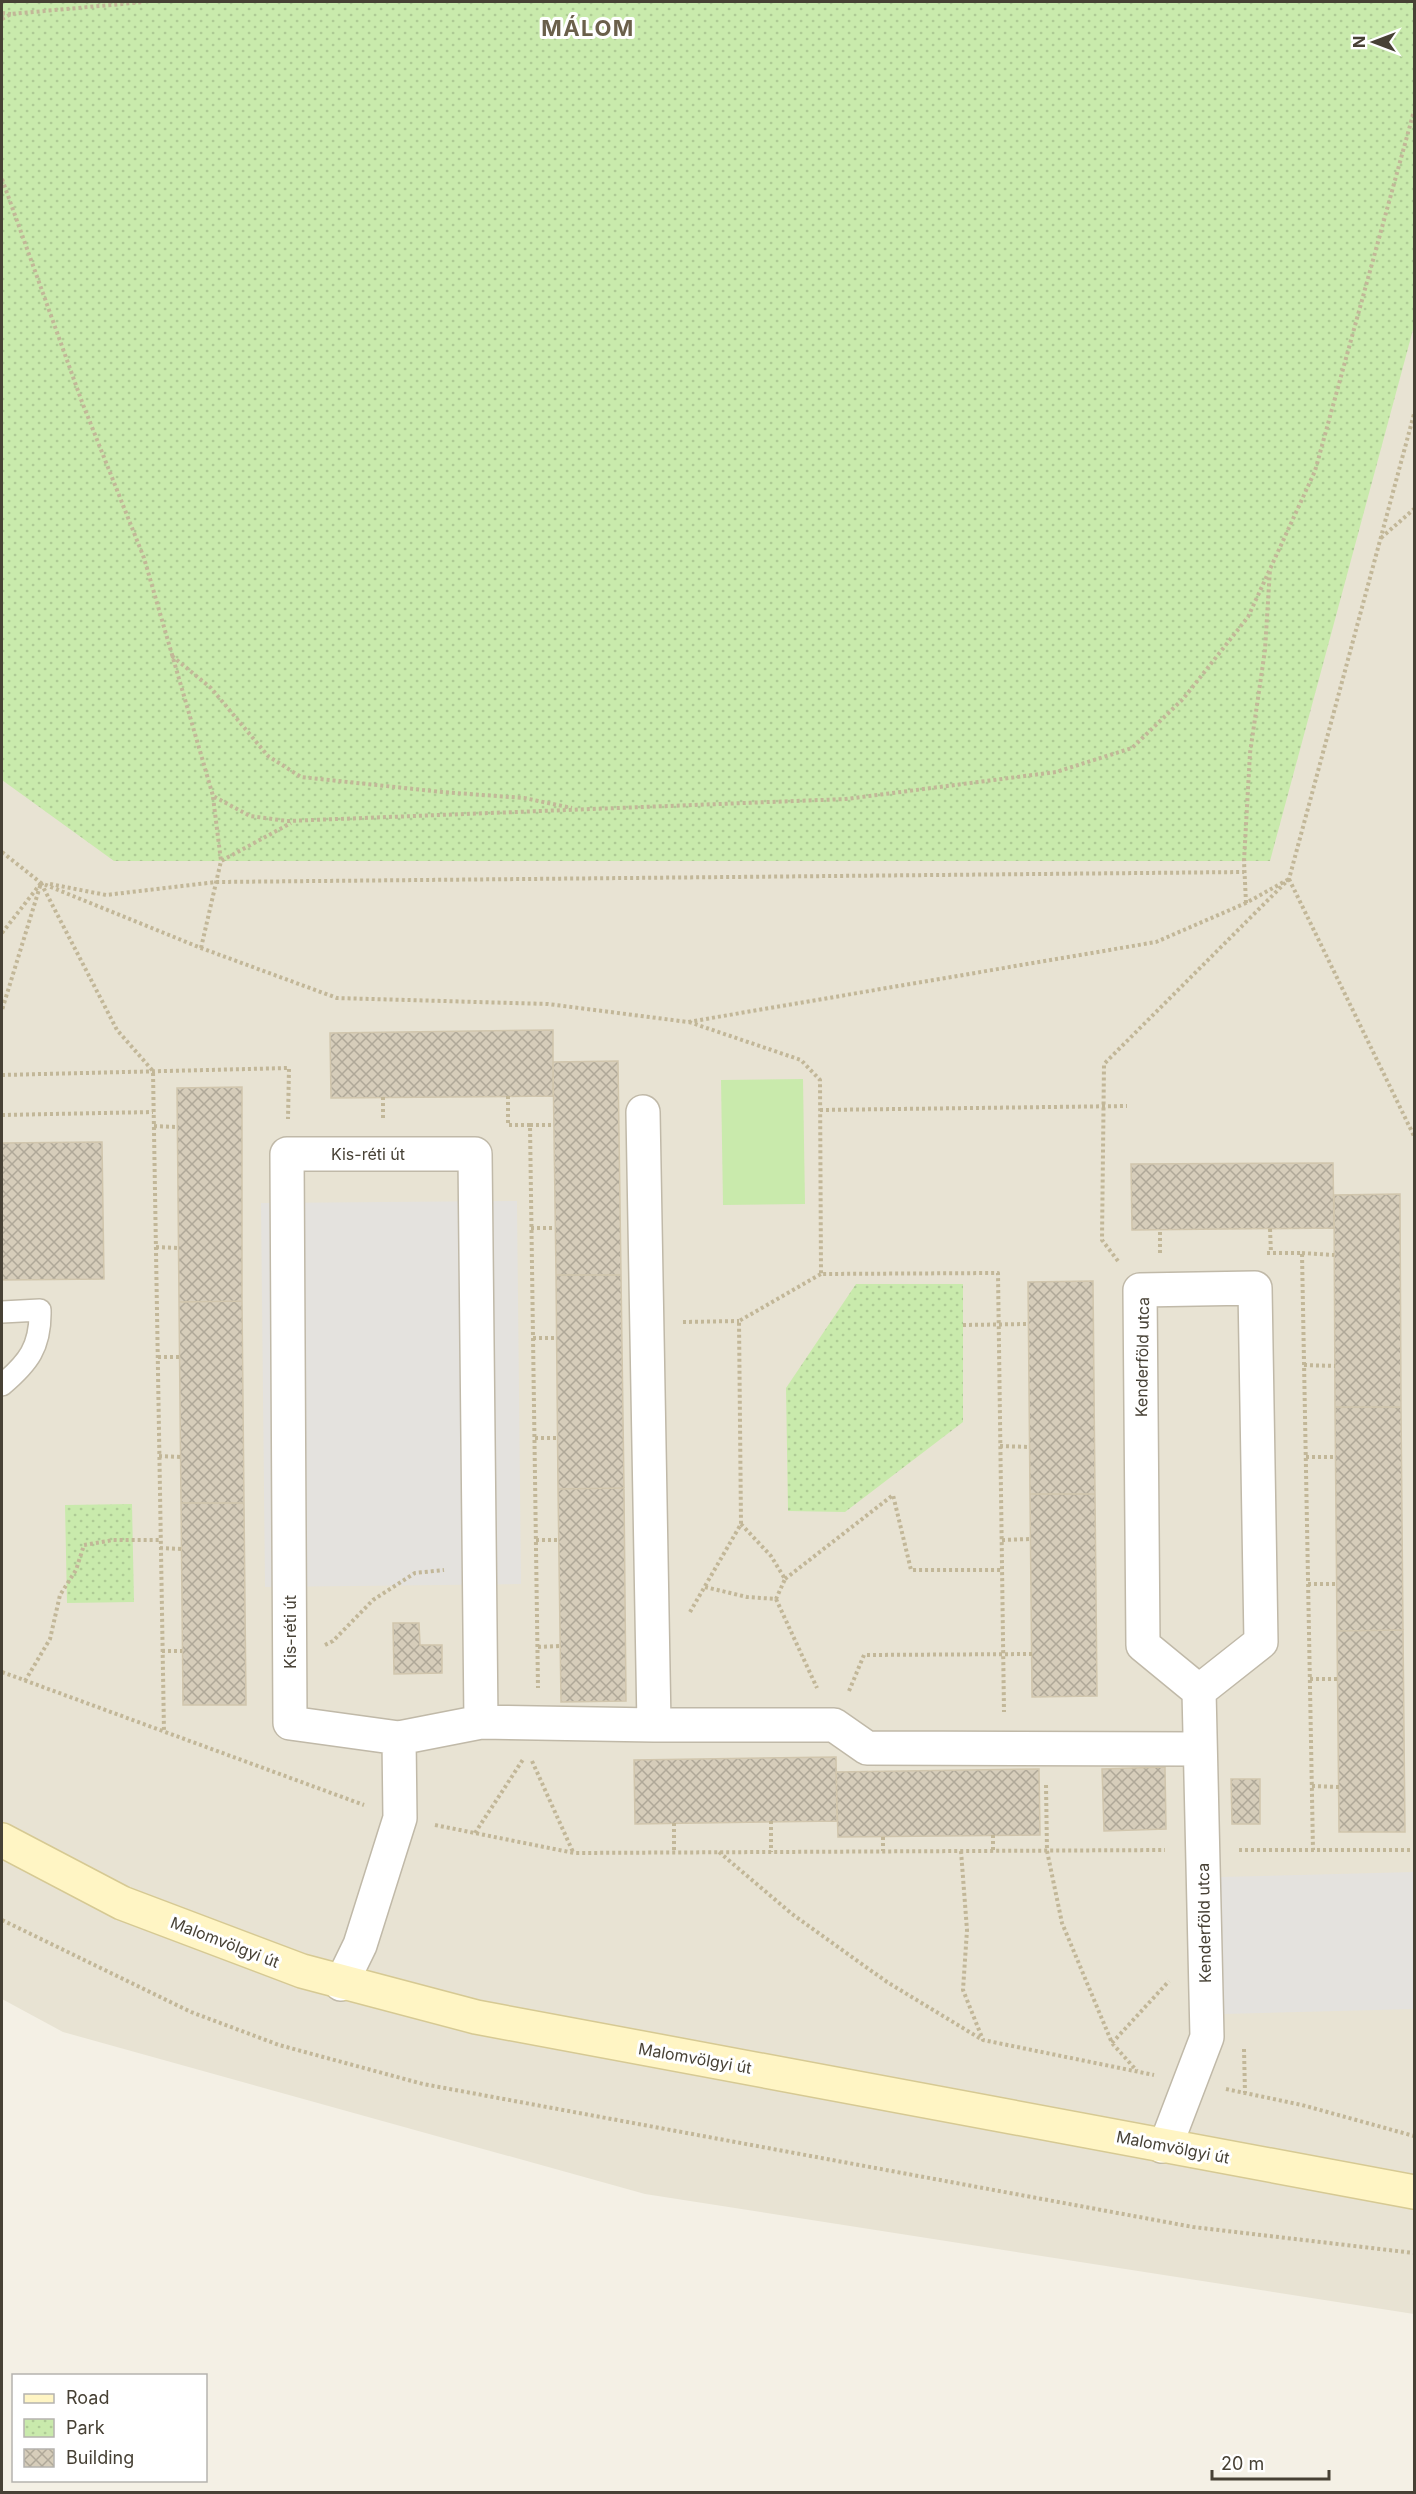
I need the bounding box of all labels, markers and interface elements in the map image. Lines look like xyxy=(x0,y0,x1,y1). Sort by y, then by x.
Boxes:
north arrow xyxy=(1344,12,1404,72)
district label: MÁLOM xyxy=(541,15,635,41)
text: N xyxy=(1349,36,1369,48)
street label: Kis-réti út xyxy=(331,1144,405,1164)
street label: Kenderföld utca xyxy=(1131,1297,1153,1417)
street label: Kis-réti út xyxy=(280,1595,300,1669)
street label: Kenderföld utca xyxy=(1193,1863,1215,1983)
street label: Malomvölgyi út xyxy=(168,1912,282,1972)
street label: Malomvölgyi út xyxy=(637,2038,753,2078)
street label: Malomvölgyi út xyxy=(1115,2126,1231,2168)
legend xyxy=(12,2374,207,2482)
text: Road xyxy=(66,2387,109,2408)
text: Park xyxy=(66,2417,105,2438)
scale bar xyxy=(1212,2443,1329,2481)
text: Building xyxy=(66,2447,134,2468)
text: 20 m xyxy=(1221,2453,1264,2474)

